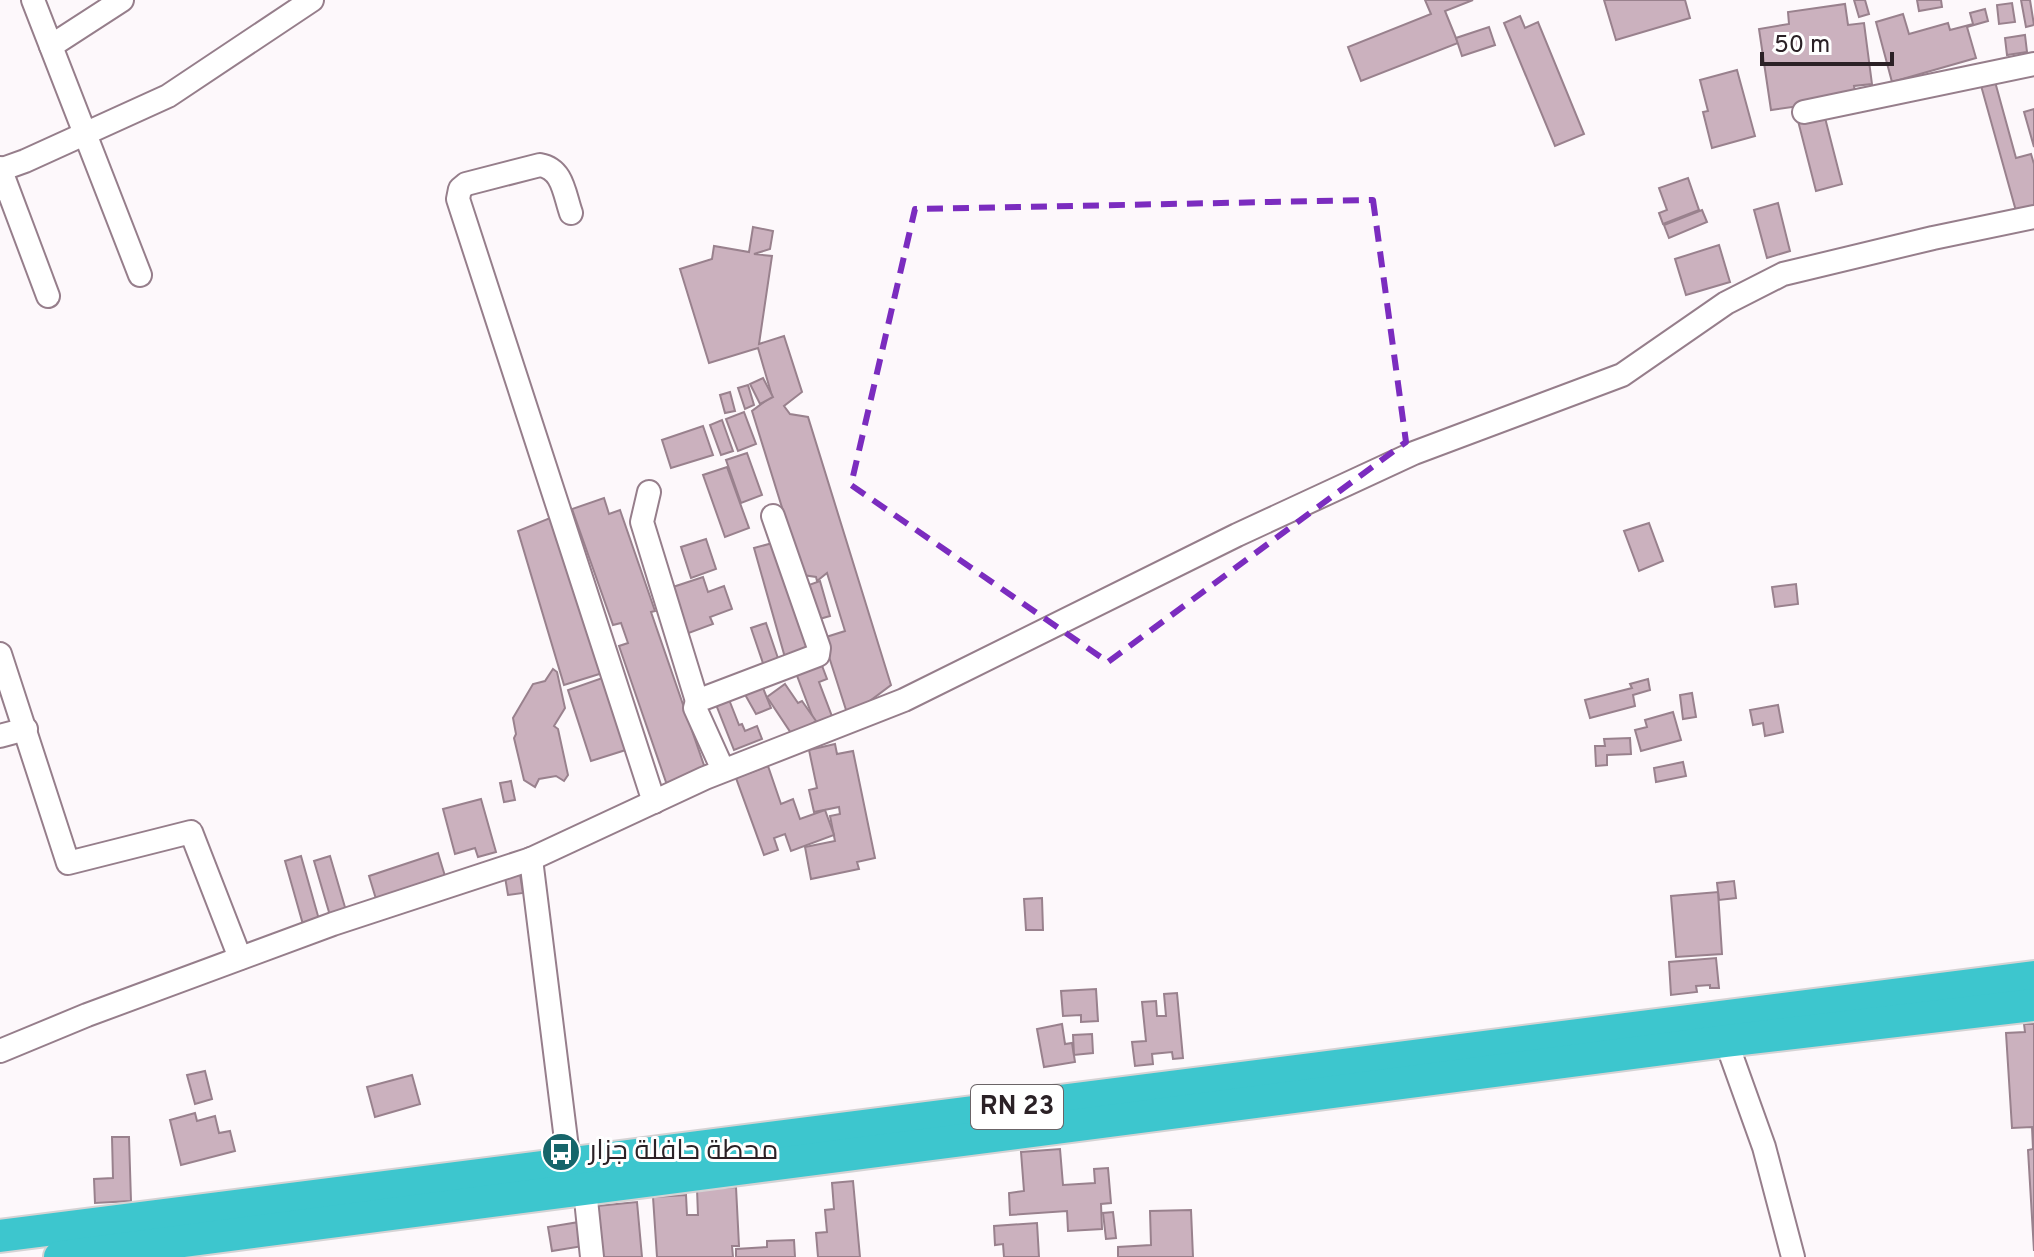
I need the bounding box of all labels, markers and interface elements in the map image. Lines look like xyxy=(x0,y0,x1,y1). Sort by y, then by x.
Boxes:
scale bar xyxy=(1762,16,1892,66)
text: 50 m xyxy=(1774,31,1830,61)
road number: RN 23 xyxy=(971,1085,1063,1129)
bus stop icon: محطة حافلة جزار xyxy=(540,1131,582,1173)
place label: محطة حافلة جزار xyxy=(587,1134,779,1170)

